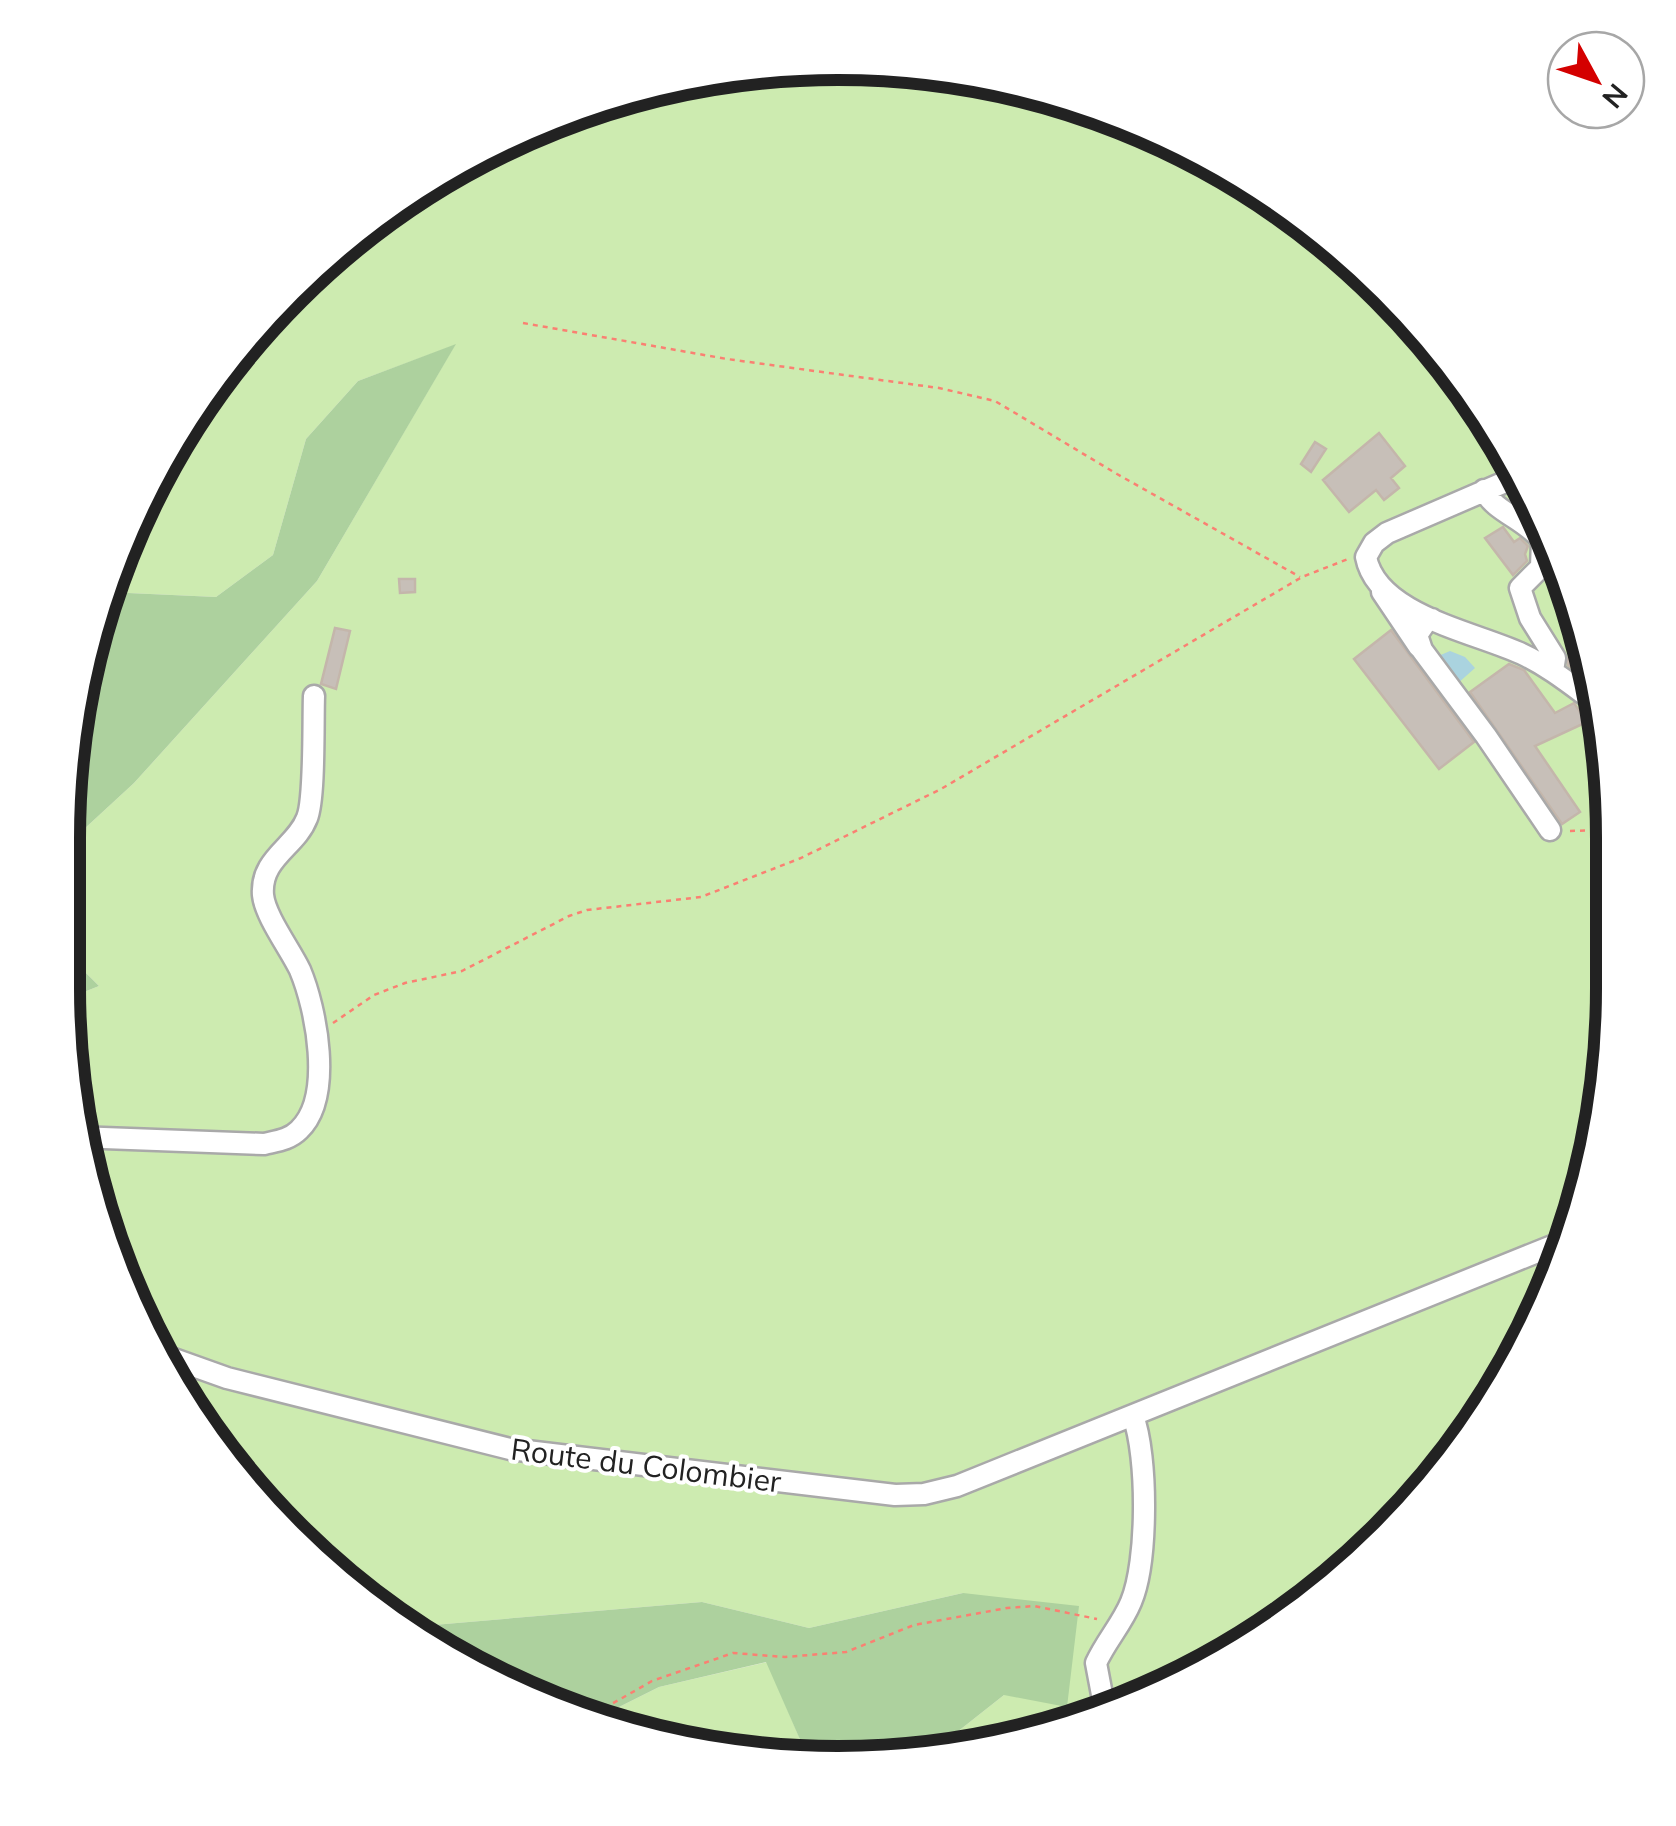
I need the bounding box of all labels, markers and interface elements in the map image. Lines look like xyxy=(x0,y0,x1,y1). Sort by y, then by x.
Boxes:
north arrow xyxy=(1546,30,1646,130)
text: N xyxy=(1595,77,1636,116)
street label: Route du Colombier xyxy=(509,1430,783,1500)

